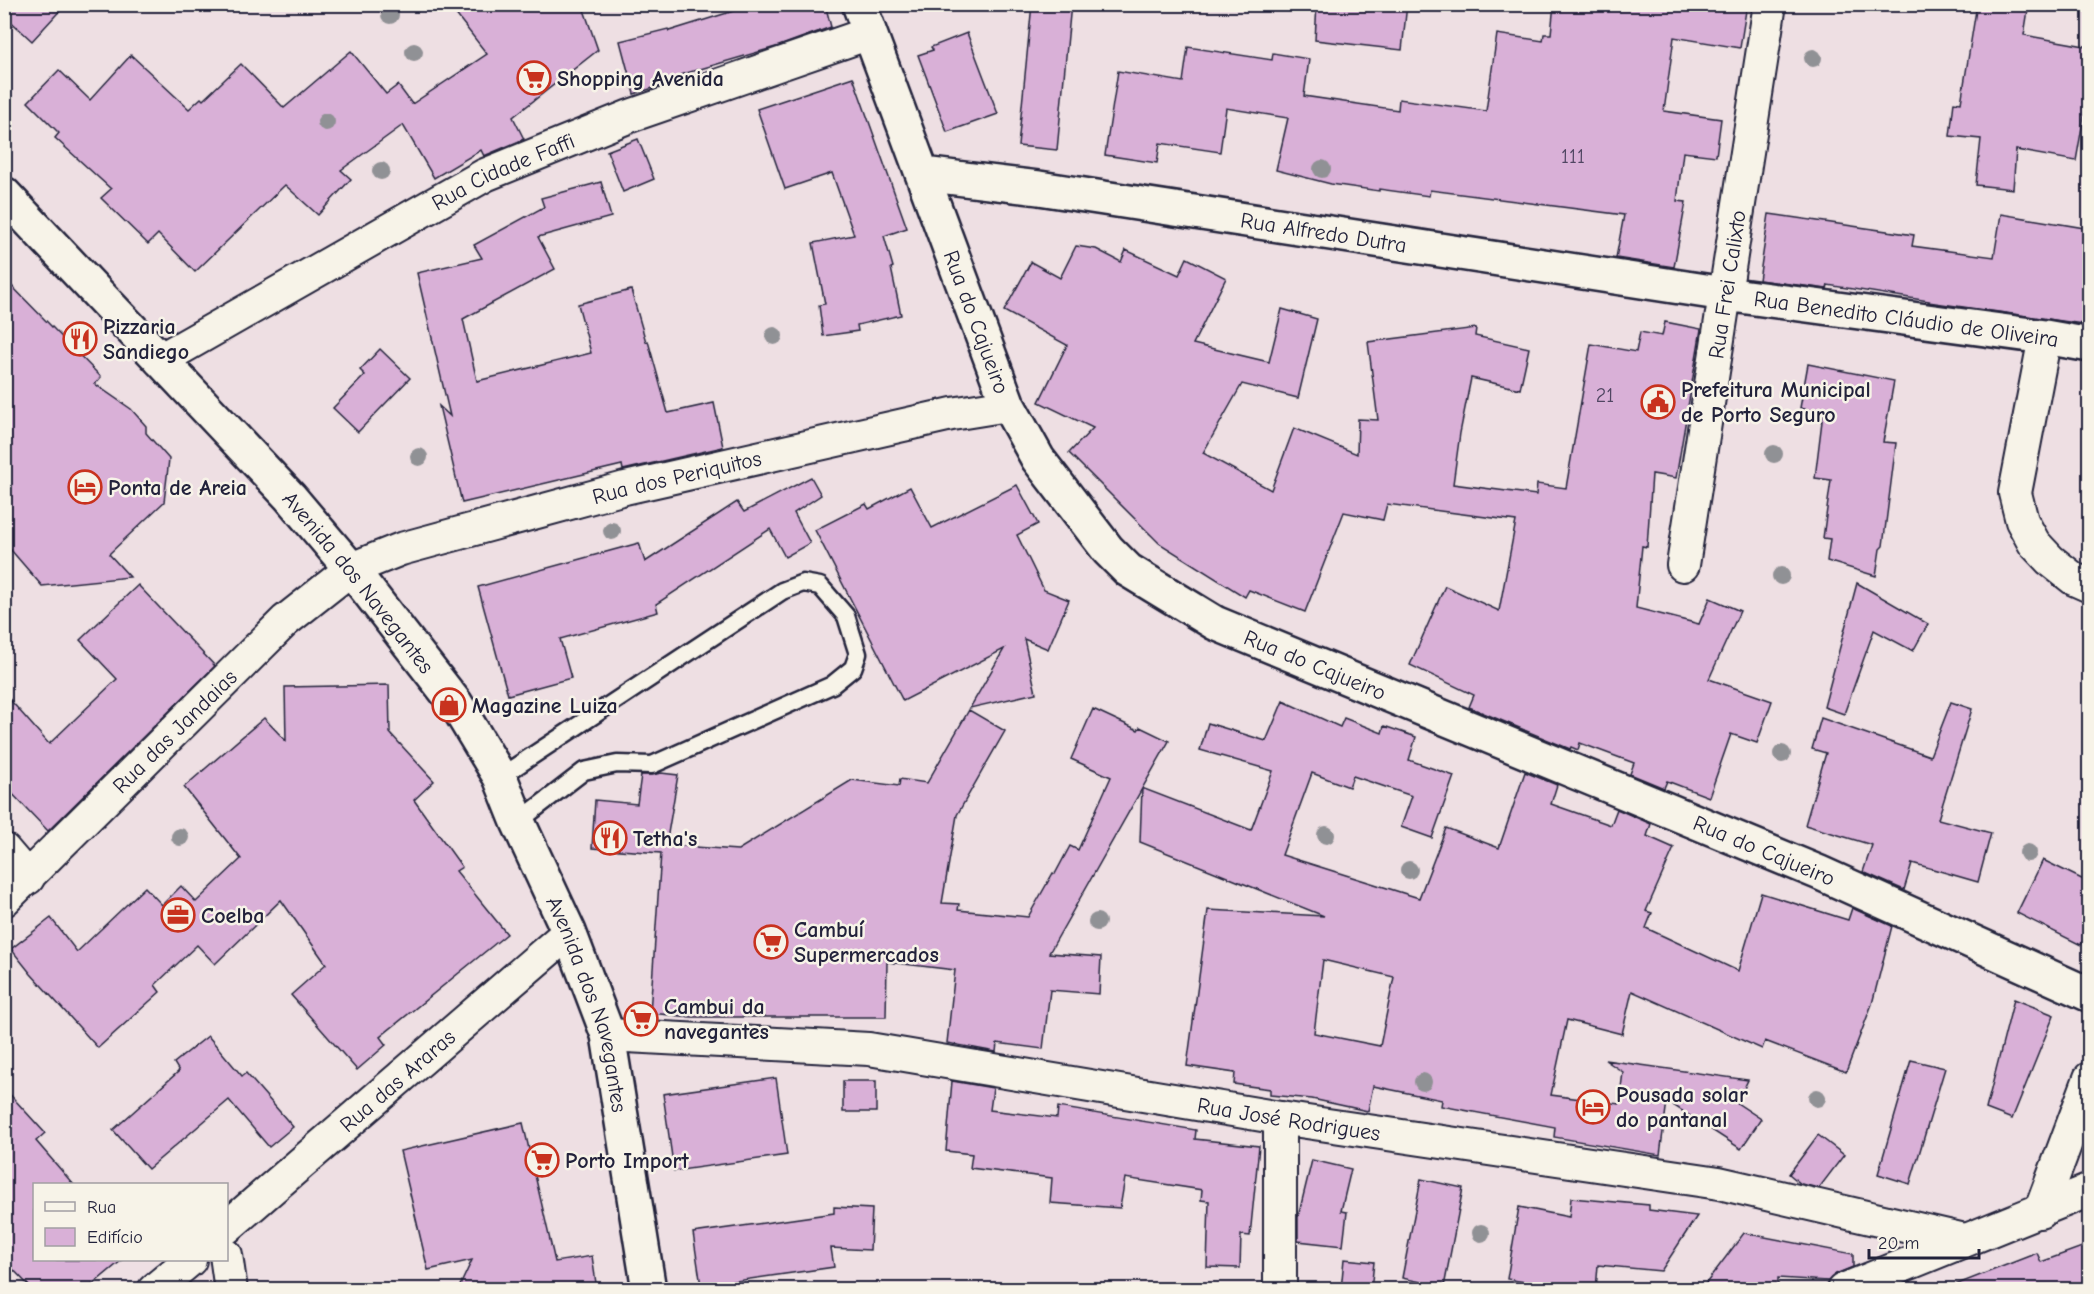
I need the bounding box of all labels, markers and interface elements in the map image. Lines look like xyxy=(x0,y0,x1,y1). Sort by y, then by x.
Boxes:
supermarket icon: Shopping Avenida xyxy=(516,60,552,96)
place label: Shopping Avenida xyxy=(557,66,724,92)
street label: Rua Cidade Faffi xyxy=(427,128,579,217)
house number: 111 xyxy=(1561,145,1585,168)
street label: Rua Alfredo Dutra xyxy=(1239,207,1409,259)
street label: Rua Frei Calixto xyxy=(1703,208,1752,361)
street label: Rua do Cajueiro xyxy=(938,247,1015,397)
street label: Rua Benedito Cláudio de Oliveira xyxy=(1752,286,2061,353)
place label: Pizzaria Sandiego xyxy=(103,314,189,365)
restaurant icon: Pizzaria Sandiego xyxy=(62,321,98,357)
place label: Prefeitura Municipal de Porto Seguro xyxy=(1681,377,1871,428)
house number: 21 xyxy=(1596,384,1614,407)
public building icon: Prefeitura Municipal de Porto Seguro xyxy=(1640,384,1676,420)
street label: Rua dos Periquitos xyxy=(590,446,764,510)
hotel icon: Ponta de Areia xyxy=(67,469,103,505)
place label: Ponta de Areia xyxy=(108,475,247,501)
street label: Avenida dos Navegantes xyxy=(277,486,439,679)
street label: Rua do Cajueiro xyxy=(1240,624,1390,706)
street label: Rua das Jandaias xyxy=(107,664,243,799)
shop icon: Magazine Luiza xyxy=(431,687,467,723)
place label: Magazine Luiza xyxy=(472,693,618,719)
street label: Rua do Cajueiro xyxy=(1689,810,1839,892)
restaurant icon: Tetha's xyxy=(592,820,628,856)
place label: Tetha's xyxy=(633,826,697,852)
street label: Avenida dos Navegantes xyxy=(540,892,632,1114)
office icon: Coelba xyxy=(160,897,196,933)
place label: Coelba xyxy=(201,903,264,929)
place label: Cambuí Supermercados xyxy=(794,917,939,968)
supermarket icon: Cambuí Supermercados xyxy=(753,924,789,960)
place label: Cambui da navegantes xyxy=(664,994,769,1045)
supermarket icon: Cambui da navegantes xyxy=(623,1001,659,1037)
street label: Rua das Araras xyxy=(335,1024,461,1138)
place label: Pousada solar do pantanal xyxy=(1616,1082,1748,1133)
hotel icon: Pousada solar do pantanal xyxy=(1575,1089,1611,1125)
street label: Rua José Rodrigues xyxy=(1195,1092,1382,1147)
supermarket icon: Porto Import xyxy=(524,1142,560,1178)
place label: Porto Import xyxy=(565,1148,689,1174)
legend xyxy=(33,1183,228,1261)
text: Rua xyxy=(87,1197,116,1218)
scale bar xyxy=(1869,1222,1978,1260)
text: Edifício xyxy=(87,1227,143,1248)
text: 20 m xyxy=(1878,1233,1919,1254)

